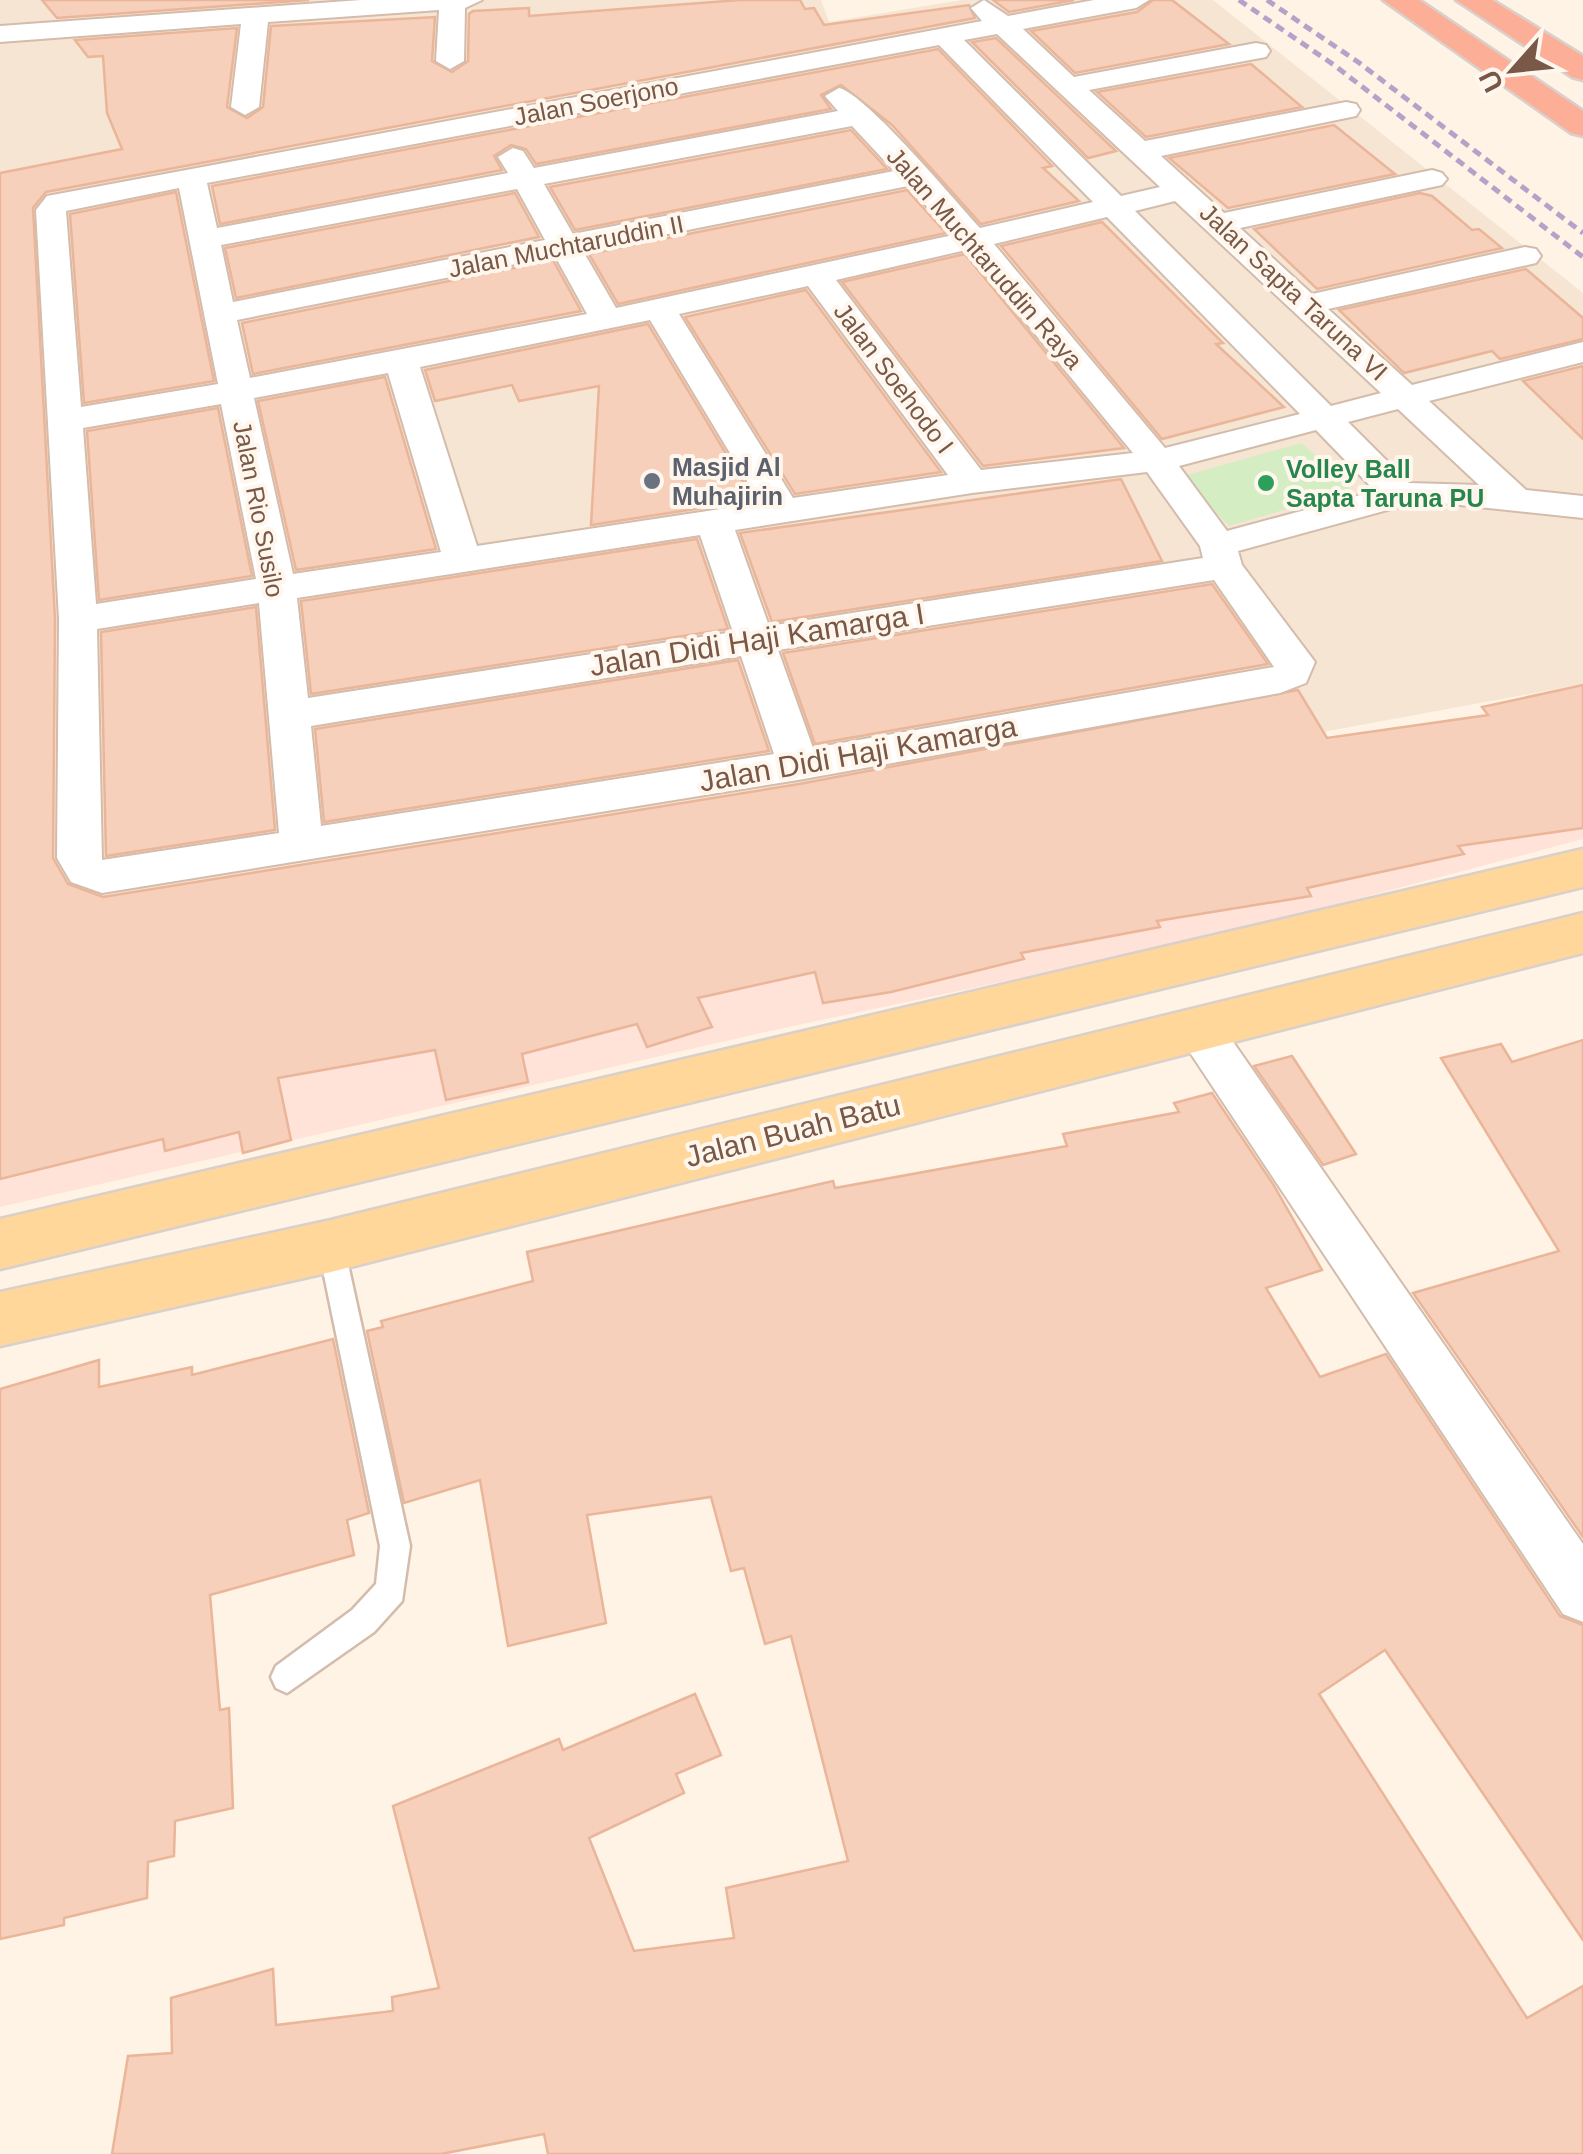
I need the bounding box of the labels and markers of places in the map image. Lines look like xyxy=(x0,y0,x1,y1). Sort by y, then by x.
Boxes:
place label: Masjid Al Muhajirin xyxy=(672,453,783,510)
place label: Volley Ball Sapta Taruna PU xyxy=(1286,455,1484,512)
marker: Masjid Al Muhajirin xyxy=(641,470,663,492)
marker: Volley Ball Sapta Taruna PU xyxy=(1255,472,1277,494)

